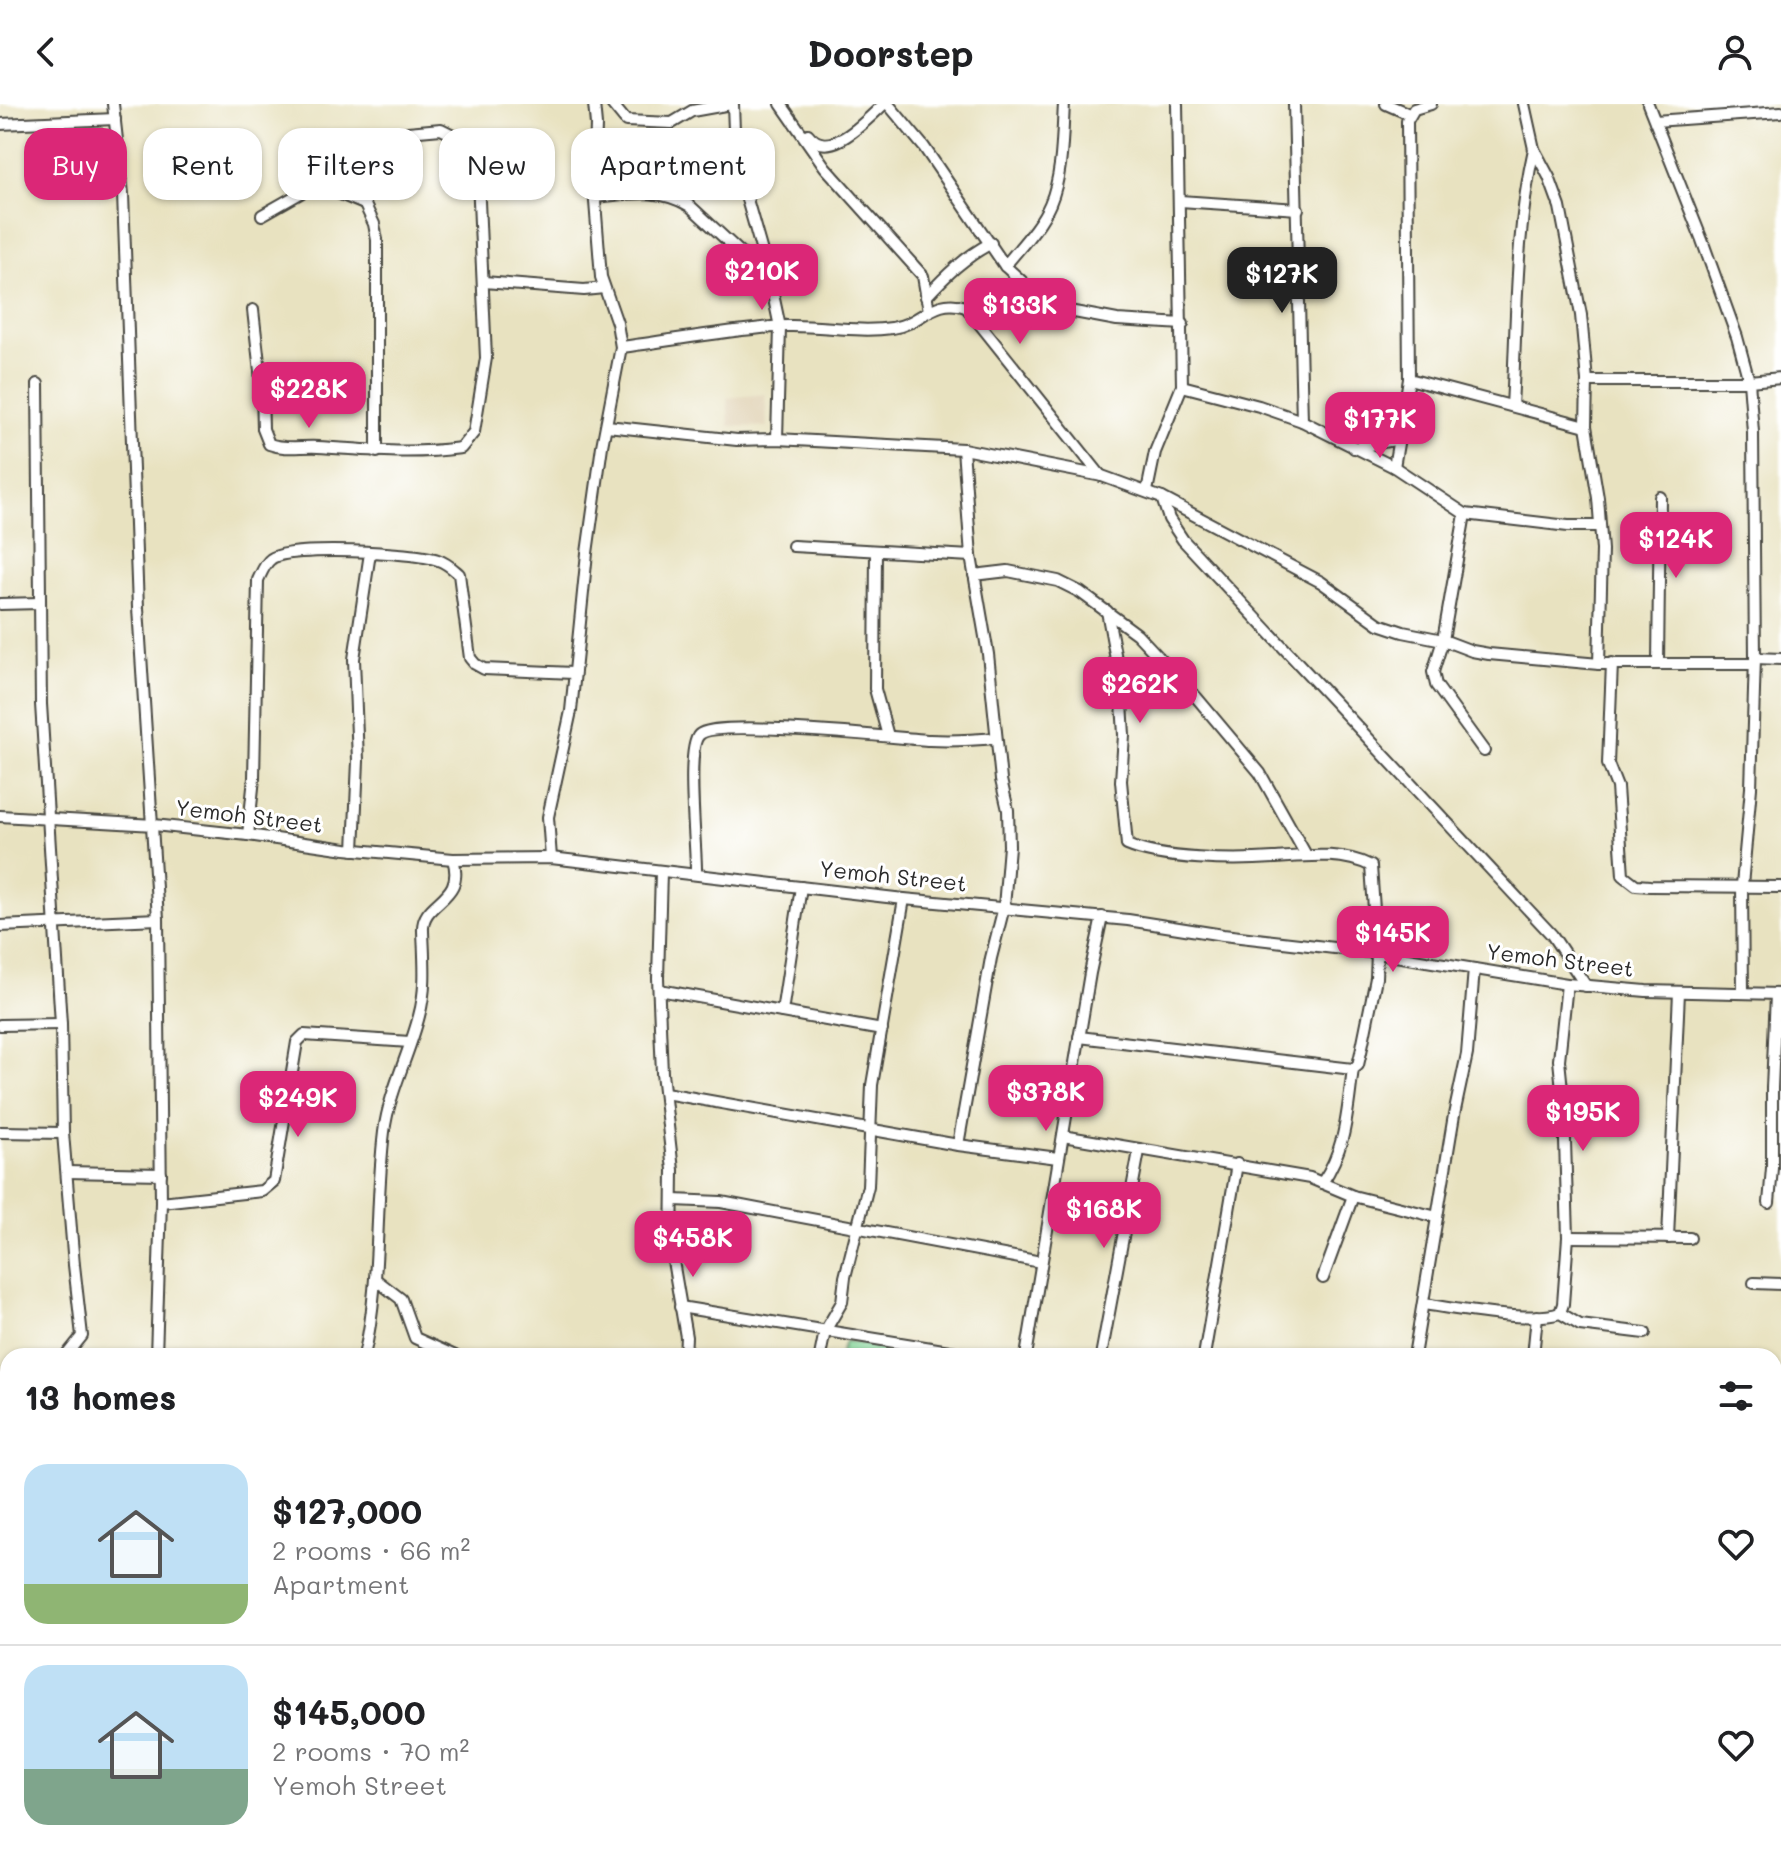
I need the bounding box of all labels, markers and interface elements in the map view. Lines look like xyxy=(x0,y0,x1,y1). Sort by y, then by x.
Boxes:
text: Doorstep xyxy=(807,29,974,76)
icon: back xyxy=(24,30,68,74)
icon: person xyxy=(1713,30,1757,74)
chip: Buy xyxy=(24,128,127,200)
chip: Rent xyxy=(143,128,262,200)
chip: Filters xyxy=(278,128,423,200)
chip: New xyxy=(439,128,555,200)
chip: Apartment xyxy=(571,128,775,200)
pin: $210K xyxy=(706,244,818,312)
pin: $127K xyxy=(1226,247,1338,315)
text: $210K xyxy=(724,253,800,287)
text: $127K xyxy=(1245,256,1319,290)
pin: $133K xyxy=(964,278,1076,346)
text: $133K xyxy=(982,287,1058,321)
pin: $228K xyxy=(253,362,365,430)
text: $228K xyxy=(270,371,348,405)
pin: $177K xyxy=(1324,392,1436,460)
text: $177K xyxy=(1343,401,1417,435)
pin: $124K xyxy=(1620,512,1732,580)
text: $124K xyxy=(1638,521,1714,555)
pin: $262K xyxy=(1084,657,1196,725)
text: $262K xyxy=(1101,666,1179,700)
street label: Yemoh Street xyxy=(174,792,324,839)
street label: Yemoh Street xyxy=(818,853,968,898)
pin: $145K xyxy=(1337,906,1449,974)
text: $145K xyxy=(1355,915,1431,949)
street label: Yemoh Street xyxy=(1485,936,1635,983)
pin: $378K xyxy=(990,1065,1102,1133)
pin: $249K xyxy=(242,1071,354,1139)
text: $378K xyxy=(1006,1074,1086,1108)
text: $249K xyxy=(258,1080,338,1114)
pin: $195K xyxy=(1527,1085,1639,1153)
text: $195K xyxy=(1545,1094,1621,1128)
pin: $168K xyxy=(1048,1182,1160,1250)
text: $168K xyxy=(1066,1191,1142,1225)
pin: $458K xyxy=(637,1211,749,1279)
text: $458K xyxy=(653,1220,733,1254)
text: 13 homes xyxy=(24,1374,177,1419)
icon: filters xyxy=(1714,1374,1758,1418)
text: $127,000 xyxy=(272,1488,422,1533)
icon: home xyxy=(88,1496,184,1592)
icon: heart xyxy=(1714,1522,1758,1566)
text: 2 rooms · 66 m² xyxy=(272,1533,470,1567)
text: Apartment xyxy=(272,1567,409,1601)
text: $145,000 xyxy=(272,1689,426,1734)
icon: home xyxy=(88,1697,184,1793)
icon: heart xyxy=(1714,1723,1758,1767)
text: 2 rooms · 70 m² xyxy=(272,1734,469,1768)
text: Yemoh Street xyxy=(272,1768,447,1802)

